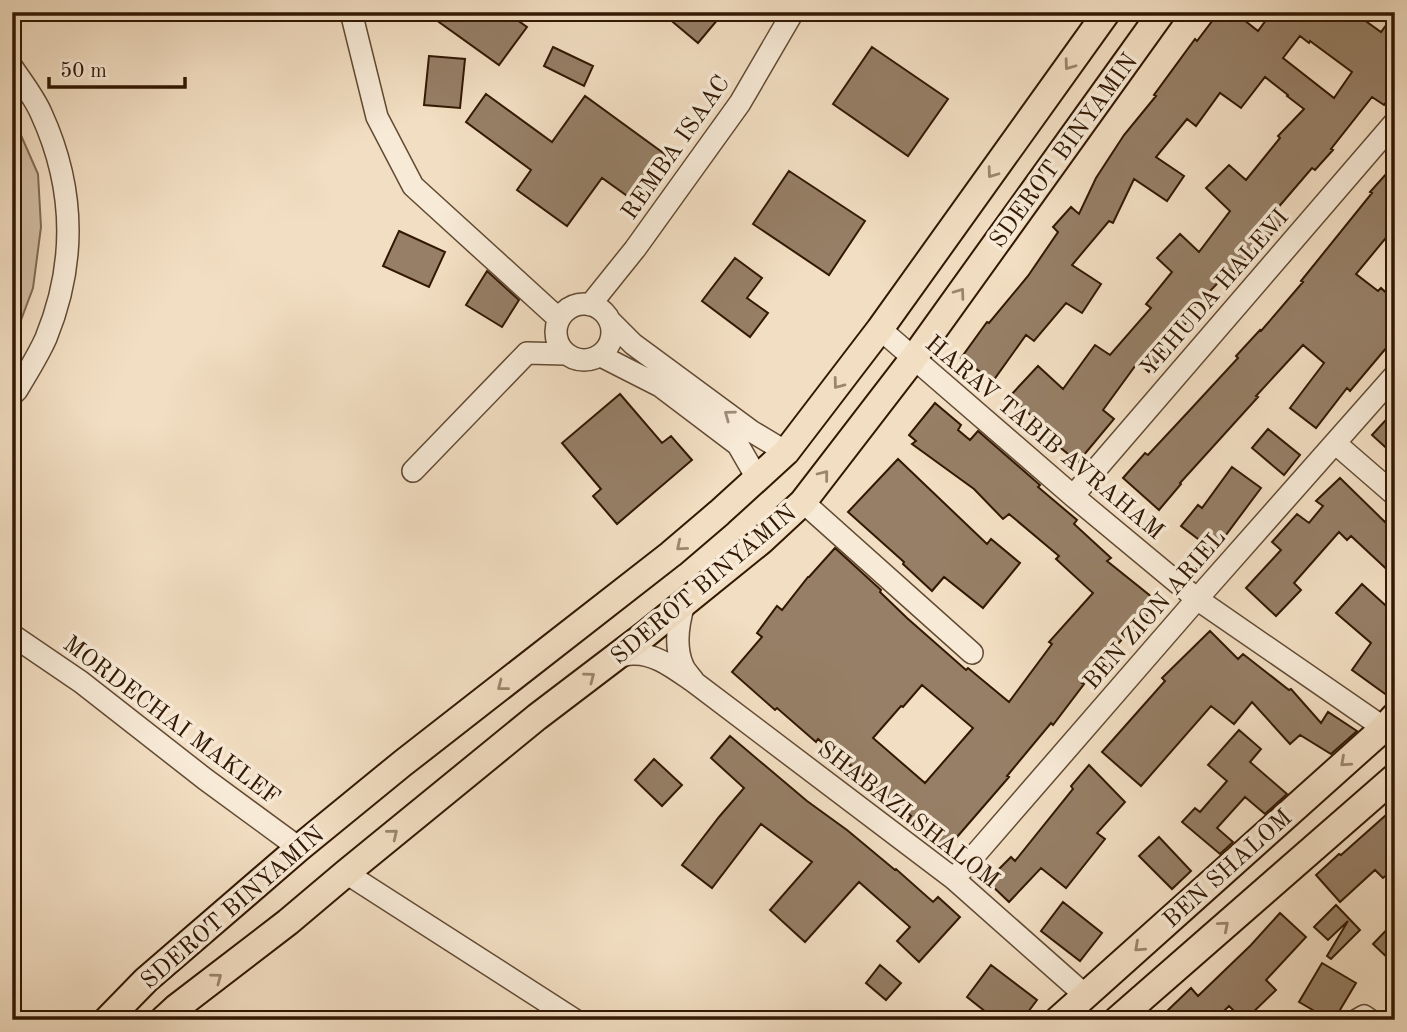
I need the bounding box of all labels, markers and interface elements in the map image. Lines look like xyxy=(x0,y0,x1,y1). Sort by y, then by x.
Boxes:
scale bar xyxy=(49,46,186,90)
street label: SDEROT BINYAMIN xyxy=(986,50,1143,253)
one-way arrow xyxy=(1065,57,1077,70)
text: 50 m xyxy=(60,61,107,82)
street label: REMBA ISAAC xyxy=(618,72,735,225)
one-way arrow xyxy=(988,165,1000,178)
street label: YEHUDA HALEVI xyxy=(1137,206,1294,381)
one-way arrow xyxy=(952,288,964,301)
street label: HARAV TABIB AVRAHAM xyxy=(920,332,1167,545)
one-way arrow xyxy=(834,376,847,388)
one-way arrow xyxy=(724,411,737,423)
one-way arrow xyxy=(816,471,828,484)
street label: SDEROT BINYAMIN xyxy=(607,501,802,670)
street label: BEN ZION ARIEL xyxy=(1080,526,1231,695)
one-way arrow xyxy=(676,538,689,550)
street label: MORDECHAI MAKLEF xyxy=(58,632,284,811)
one-way arrow xyxy=(582,673,595,685)
one-way arrow xyxy=(497,678,509,691)
street label: SHABAZI SHALOM xyxy=(813,737,1003,894)
one-way arrow xyxy=(1340,754,1353,767)
street label: BEN SHALOM xyxy=(1160,806,1297,933)
street label: SDEROT BINYAMIN xyxy=(137,823,329,994)
one-way arrow xyxy=(386,830,398,843)
one-way arrow xyxy=(1216,922,1229,934)
one-way arrow xyxy=(1134,938,1147,951)
one-way arrow xyxy=(209,973,221,986)

